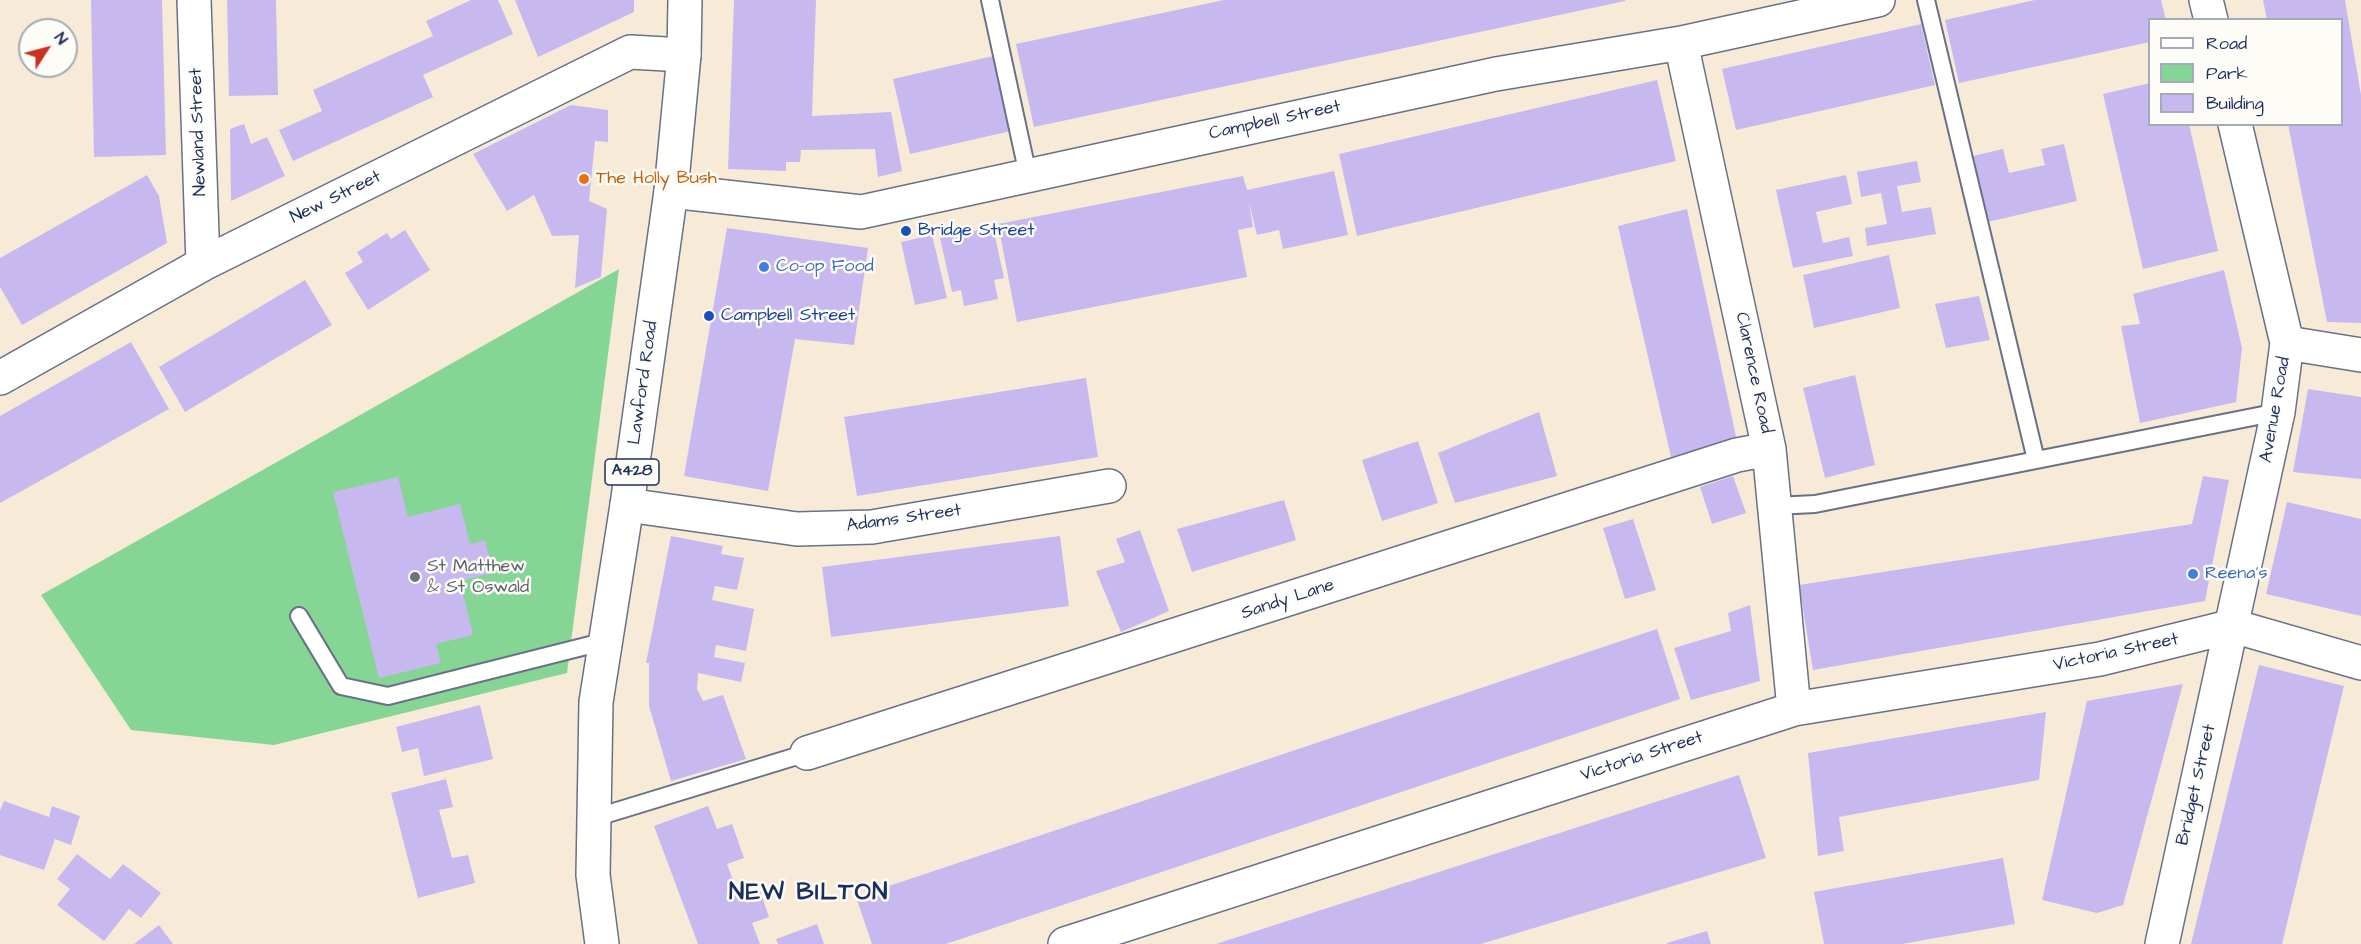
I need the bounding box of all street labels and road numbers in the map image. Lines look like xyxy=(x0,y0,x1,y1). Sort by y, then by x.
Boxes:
street label: Newland Street xyxy=(186,67,212,197)
street label: Campbell Street xyxy=(1207,96,1343,146)
street label: New Street xyxy=(287,167,385,229)
street label: Clarence Road xyxy=(1730,311,1776,435)
street label: Lawford Road xyxy=(625,320,663,446)
street label: Avenue Road xyxy=(2256,355,2296,465)
road number: A428 xyxy=(605,459,659,485)
street label: Adams Street xyxy=(845,500,963,538)
street label: Sandy Lane xyxy=(1239,575,1337,625)
street label: Victoria Street xyxy=(2051,629,2181,677)
street label: Bridget Street xyxy=(2173,722,2221,848)
street label: Victoria Street xyxy=(1578,727,1706,787)

